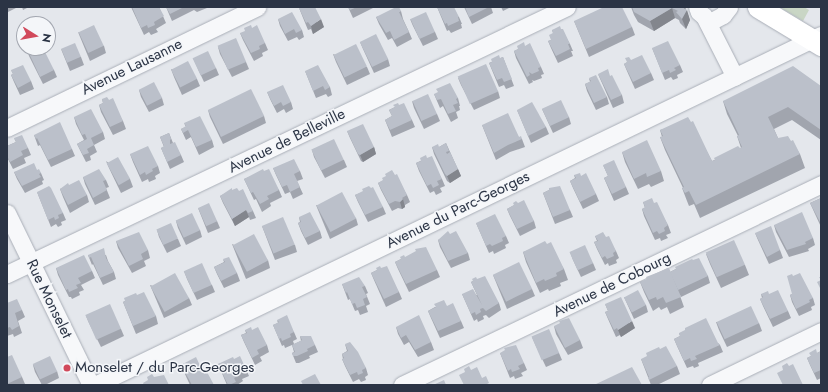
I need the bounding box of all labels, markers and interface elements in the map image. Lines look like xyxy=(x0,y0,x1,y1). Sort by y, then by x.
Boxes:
north arrow xyxy=(16,16,56,56)
text: N xyxy=(38,32,55,44)
street label: Avenue Lausanne xyxy=(79,35,185,99)
street label: Avenue de Belleville xyxy=(226,105,348,177)
street label: Avenue du Parc-Georges xyxy=(383,167,533,253)
street label: Avenue de Cobourg xyxy=(550,249,674,321)
street label: Rue Monselet xyxy=(22,257,76,341)
place label: Monselet / du Parc-Georges xyxy=(75,359,254,377)
marker: Monselet / du Parc-Georges xyxy=(62,363,72,373)

